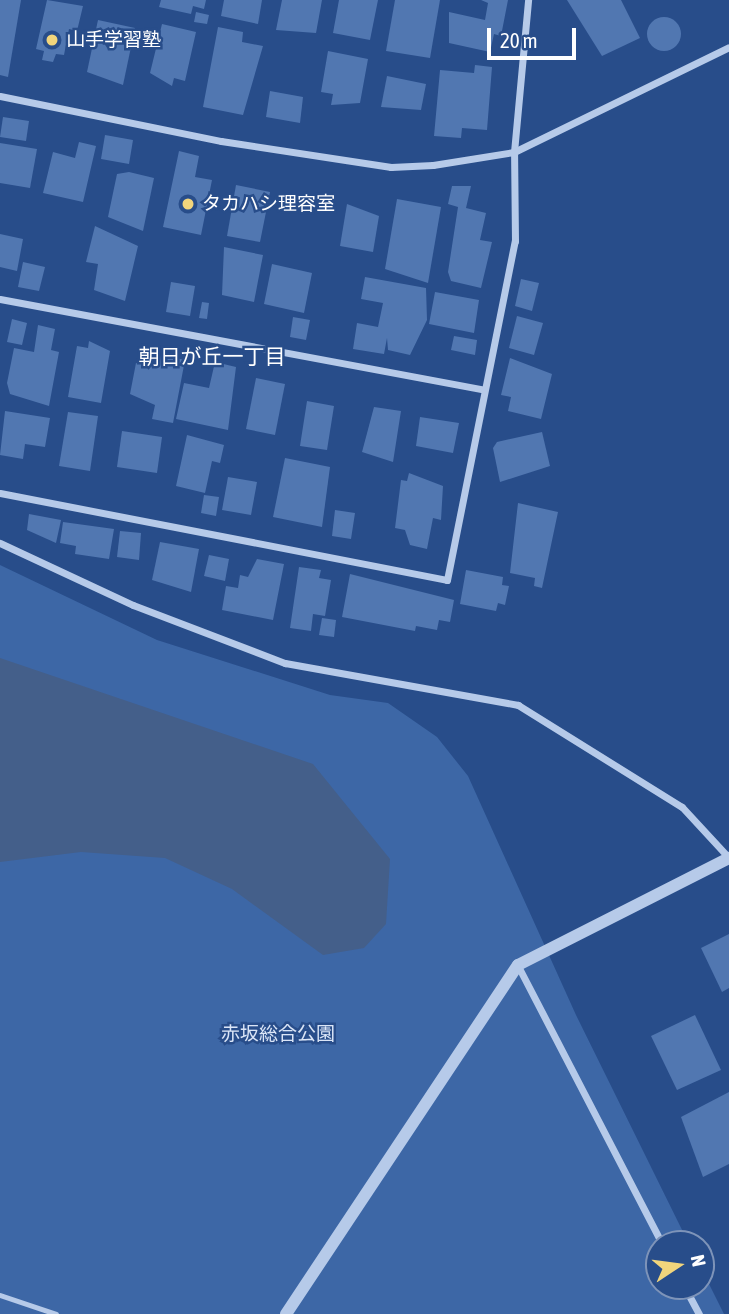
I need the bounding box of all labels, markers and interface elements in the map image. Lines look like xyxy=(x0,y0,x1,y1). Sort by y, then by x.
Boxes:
scale bar xyxy=(491,14,580,58)
text: 20 m xyxy=(500,28,538,52)
place label: 山手学習塾 xyxy=(66,29,161,51)
marker: 山手学習塾 xyxy=(44,32,60,48)
place label: タカハシ理容室 xyxy=(202,193,335,215)
marker: タカハシ理容室 xyxy=(180,196,196,212)
district label: 朝日が丘一丁目 xyxy=(139,343,285,369)
park label: 赤坂総合公園 xyxy=(221,1023,335,1045)
north arrow xyxy=(645,1230,715,1300)
text: N xyxy=(687,1253,710,1269)

